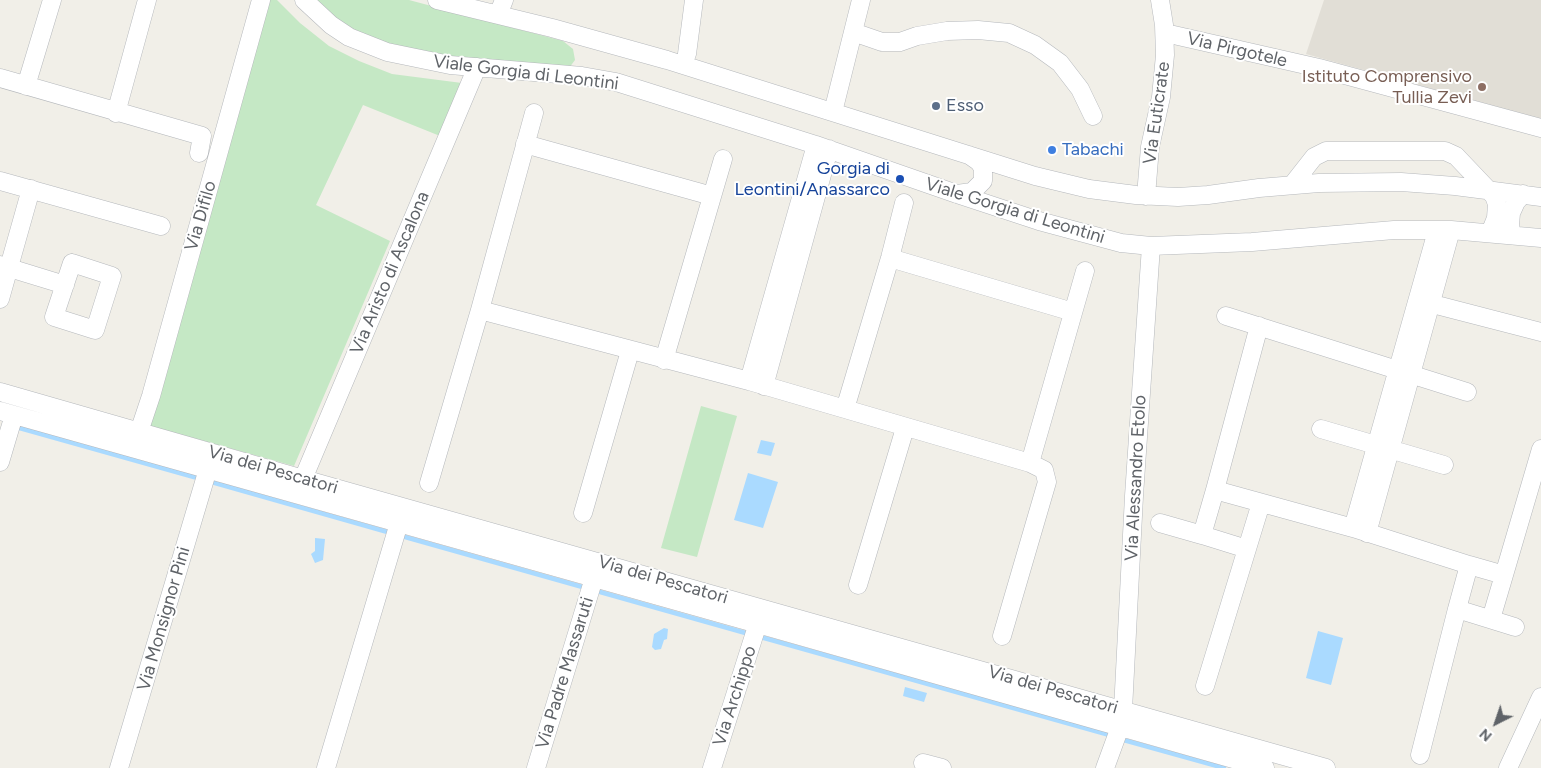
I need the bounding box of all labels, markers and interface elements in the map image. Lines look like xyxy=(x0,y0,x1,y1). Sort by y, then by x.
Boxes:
street label: Via Pirgotele xyxy=(1185,28,1289,72)
street label: Viale Gorgia di Leontini xyxy=(432,51,620,95)
street label: Via Euticrate xyxy=(1139,60,1175,166)
place label: Istituto Comprensivo Tullia Zevi xyxy=(1302,66,1472,108)
marker: Istituto Comprensivo Tullia Zevi xyxy=(1476,81,1488,93)
place label: Esso xyxy=(946,95,984,117)
marker: Esso xyxy=(930,100,942,112)
place label: Tabachi xyxy=(1062,139,1124,161)
marker: Tabachi xyxy=(1046,144,1058,156)
place label: Gorgia di Leontini/Anassarco xyxy=(735,158,890,200)
marker: Gorgia di Leontini/Anassarco xyxy=(894,173,906,185)
street label: Viale Gorgia di Leontini xyxy=(923,173,1107,249)
street label: Via Difilo xyxy=(181,178,221,254)
street label: Via Aristo di Ascalona xyxy=(346,188,434,358)
street label: Via Alessandro Etolo xyxy=(1121,395,1151,561)
street label: Via dei Pescatori xyxy=(206,441,340,499)
street label: Via Monsignor Pini xyxy=(133,544,195,694)
street label: Via dei Pescatori xyxy=(596,551,730,609)
street label: Via Padre Massaruti xyxy=(532,594,598,752)
street label: Via Archippo xyxy=(709,643,761,749)
street label: Via dei Pescatori xyxy=(986,661,1120,719)
north arrow xyxy=(1471,698,1521,748)
text: N xyxy=(1476,725,1495,745)

